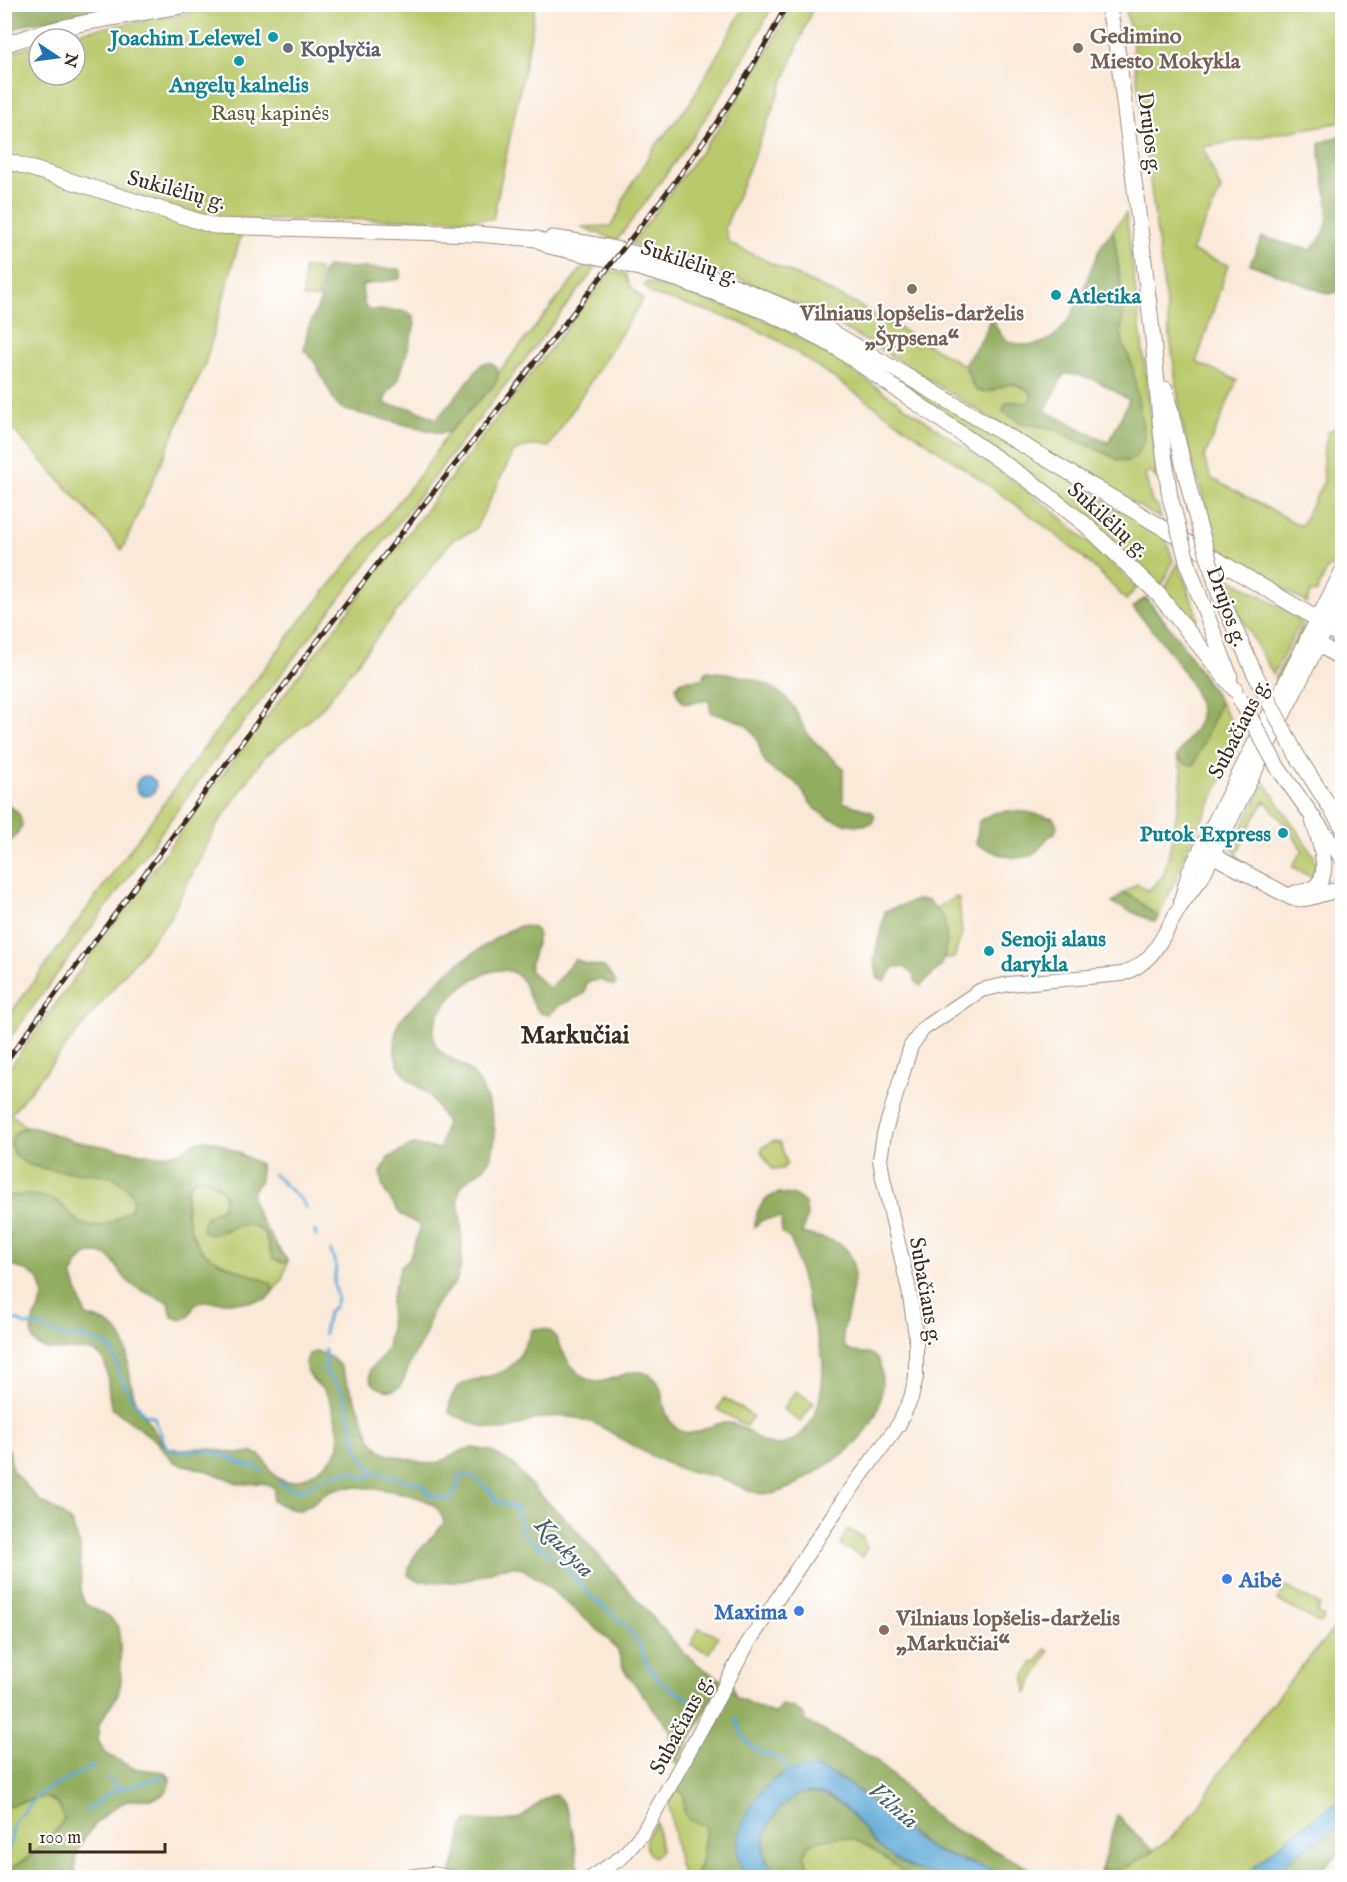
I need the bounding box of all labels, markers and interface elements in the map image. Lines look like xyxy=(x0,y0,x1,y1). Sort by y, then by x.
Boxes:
place label: Gedimino Miesto Mokykla xyxy=(1090,23,1241,76)
place label: Joachim Lelewel xyxy=(107,25,262,53)
north arrow xyxy=(27,27,87,87)
marker: Joachim Lelewel xyxy=(266,30,280,44)
place label: Koplyčia xyxy=(300,36,381,64)
marker: Koplyčia xyxy=(281,41,295,55)
marker: Gedimino Miesto Mokykla xyxy=(1071,41,1085,55)
text: N xyxy=(58,50,81,69)
marker: Angelų kalnelis xyxy=(232,54,246,68)
place label: Angelų kalnelis xyxy=(168,72,309,100)
street label: Drujos g. xyxy=(1130,90,1168,176)
park label: Rasų kapinės xyxy=(211,100,329,128)
street label: Sukilėlių g. xyxy=(124,164,229,218)
street label: Sukilėlių g. xyxy=(637,234,742,292)
marker: Vilniaus lopšelis-darželis „Šypsena“ xyxy=(905,282,919,296)
place label: Atletika xyxy=(1067,283,1142,311)
marker: Atletika xyxy=(1049,288,1063,302)
place label: Vilniaus lopšelis-darželis „Šypsena“ xyxy=(799,300,1024,353)
street label: Sukilėlių g. xyxy=(1061,476,1155,565)
street label: Drujos g. xyxy=(1199,563,1254,651)
street label: Subačiaus g. xyxy=(1203,674,1277,784)
place label: Putok Express xyxy=(1140,821,1271,849)
marker: Putok Express xyxy=(1276,826,1290,840)
place label: Senoji alaus darykla xyxy=(1001,926,1106,979)
marker: Senoji alaus darykla xyxy=(982,944,996,958)
district label: Markučiai xyxy=(521,1019,629,1052)
street label: Subačiaus g. xyxy=(902,1235,948,1348)
water label: Kaukysa xyxy=(527,1510,601,1585)
place label: Aibė xyxy=(1238,1567,1282,1595)
marker: Aibė xyxy=(1220,1572,1234,1586)
place label: Maxima xyxy=(714,1599,787,1627)
marker: Maxima xyxy=(792,1604,806,1618)
place label: Vilniaus lopšelis-darželis „Markučiai“ xyxy=(895,1605,1120,1658)
marker: Vilniaus lopšelis-darželis „Markučiai“ xyxy=(877,1623,891,1637)
street label: Subačiaus g. xyxy=(644,1670,720,1780)
water label: Vilnia xyxy=(861,1776,925,1836)
scale bar xyxy=(30,1816,165,1854)
text: 100 m xyxy=(39,1827,81,1850)

